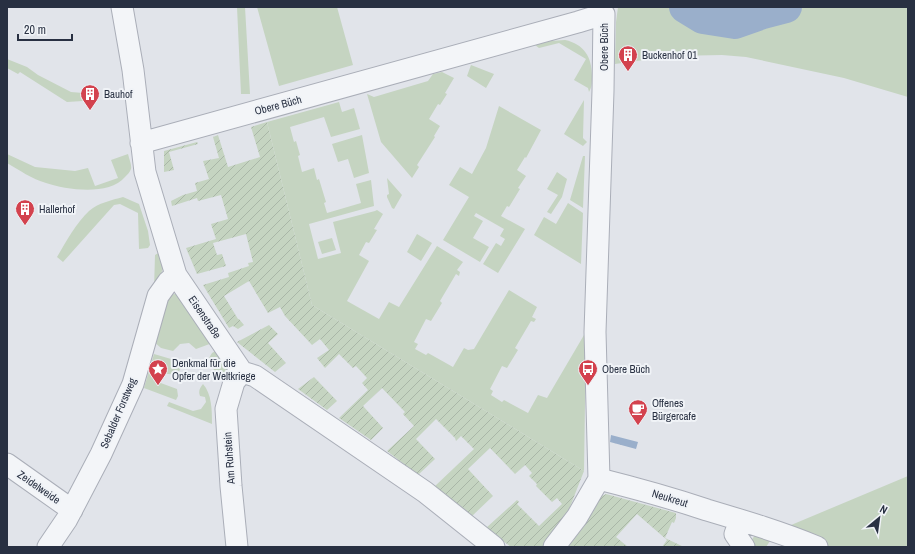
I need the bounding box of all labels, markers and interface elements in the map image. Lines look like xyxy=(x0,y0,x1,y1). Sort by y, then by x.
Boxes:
scale bar xyxy=(18,16,72,42)
text: 20 m xyxy=(24,22,46,38)
street label: Obere Büch xyxy=(597,23,611,71)
building icon: Buckenhof 01 xyxy=(617,44,639,72)
place label: Buckenhof 01 xyxy=(642,48,697,62)
building icon: Bauhof xyxy=(79,83,101,111)
place label: Bauhof xyxy=(104,87,133,101)
street label: Obere Büch xyxy=(253,92,303,118)
building icon: Hallerhof xyxy=(14,198,36,226)
place label: Hallerhof xyxy=(39,202,76,216)
street label: Eisenstraße xyxy=(186,293,224,341)
place label: Denkmal für die Opfer der Weltkriege xyxy=(172,356,256,383)
place icon: Denkmal für die Opfer der Weltkriege xyxy=(147,358,169,386)
bus stop icon: Obere Büch xyxy=(577,358,599,386)
place label: Obere Büch xyxy=(602,362,650,376)
street label: Sebalder Forstweg xyxy=(97,376,139,450)
place label: Offenes Bürgercafe xyxy=(652,396,696,423)
cafe icon: Offenes Bürgercafe xyxy=(627,398,649,426)
street label: Am Ruhstein xyxy=(220,432,238,485)
street label: Zeidelweide xyxy=(15,467,63,507)
street label: Neukreut xyxy=(650,486,690,510)
north arrow xyxy=(859,498,899,538)
text: N xyxy=(878,502,890,517)

